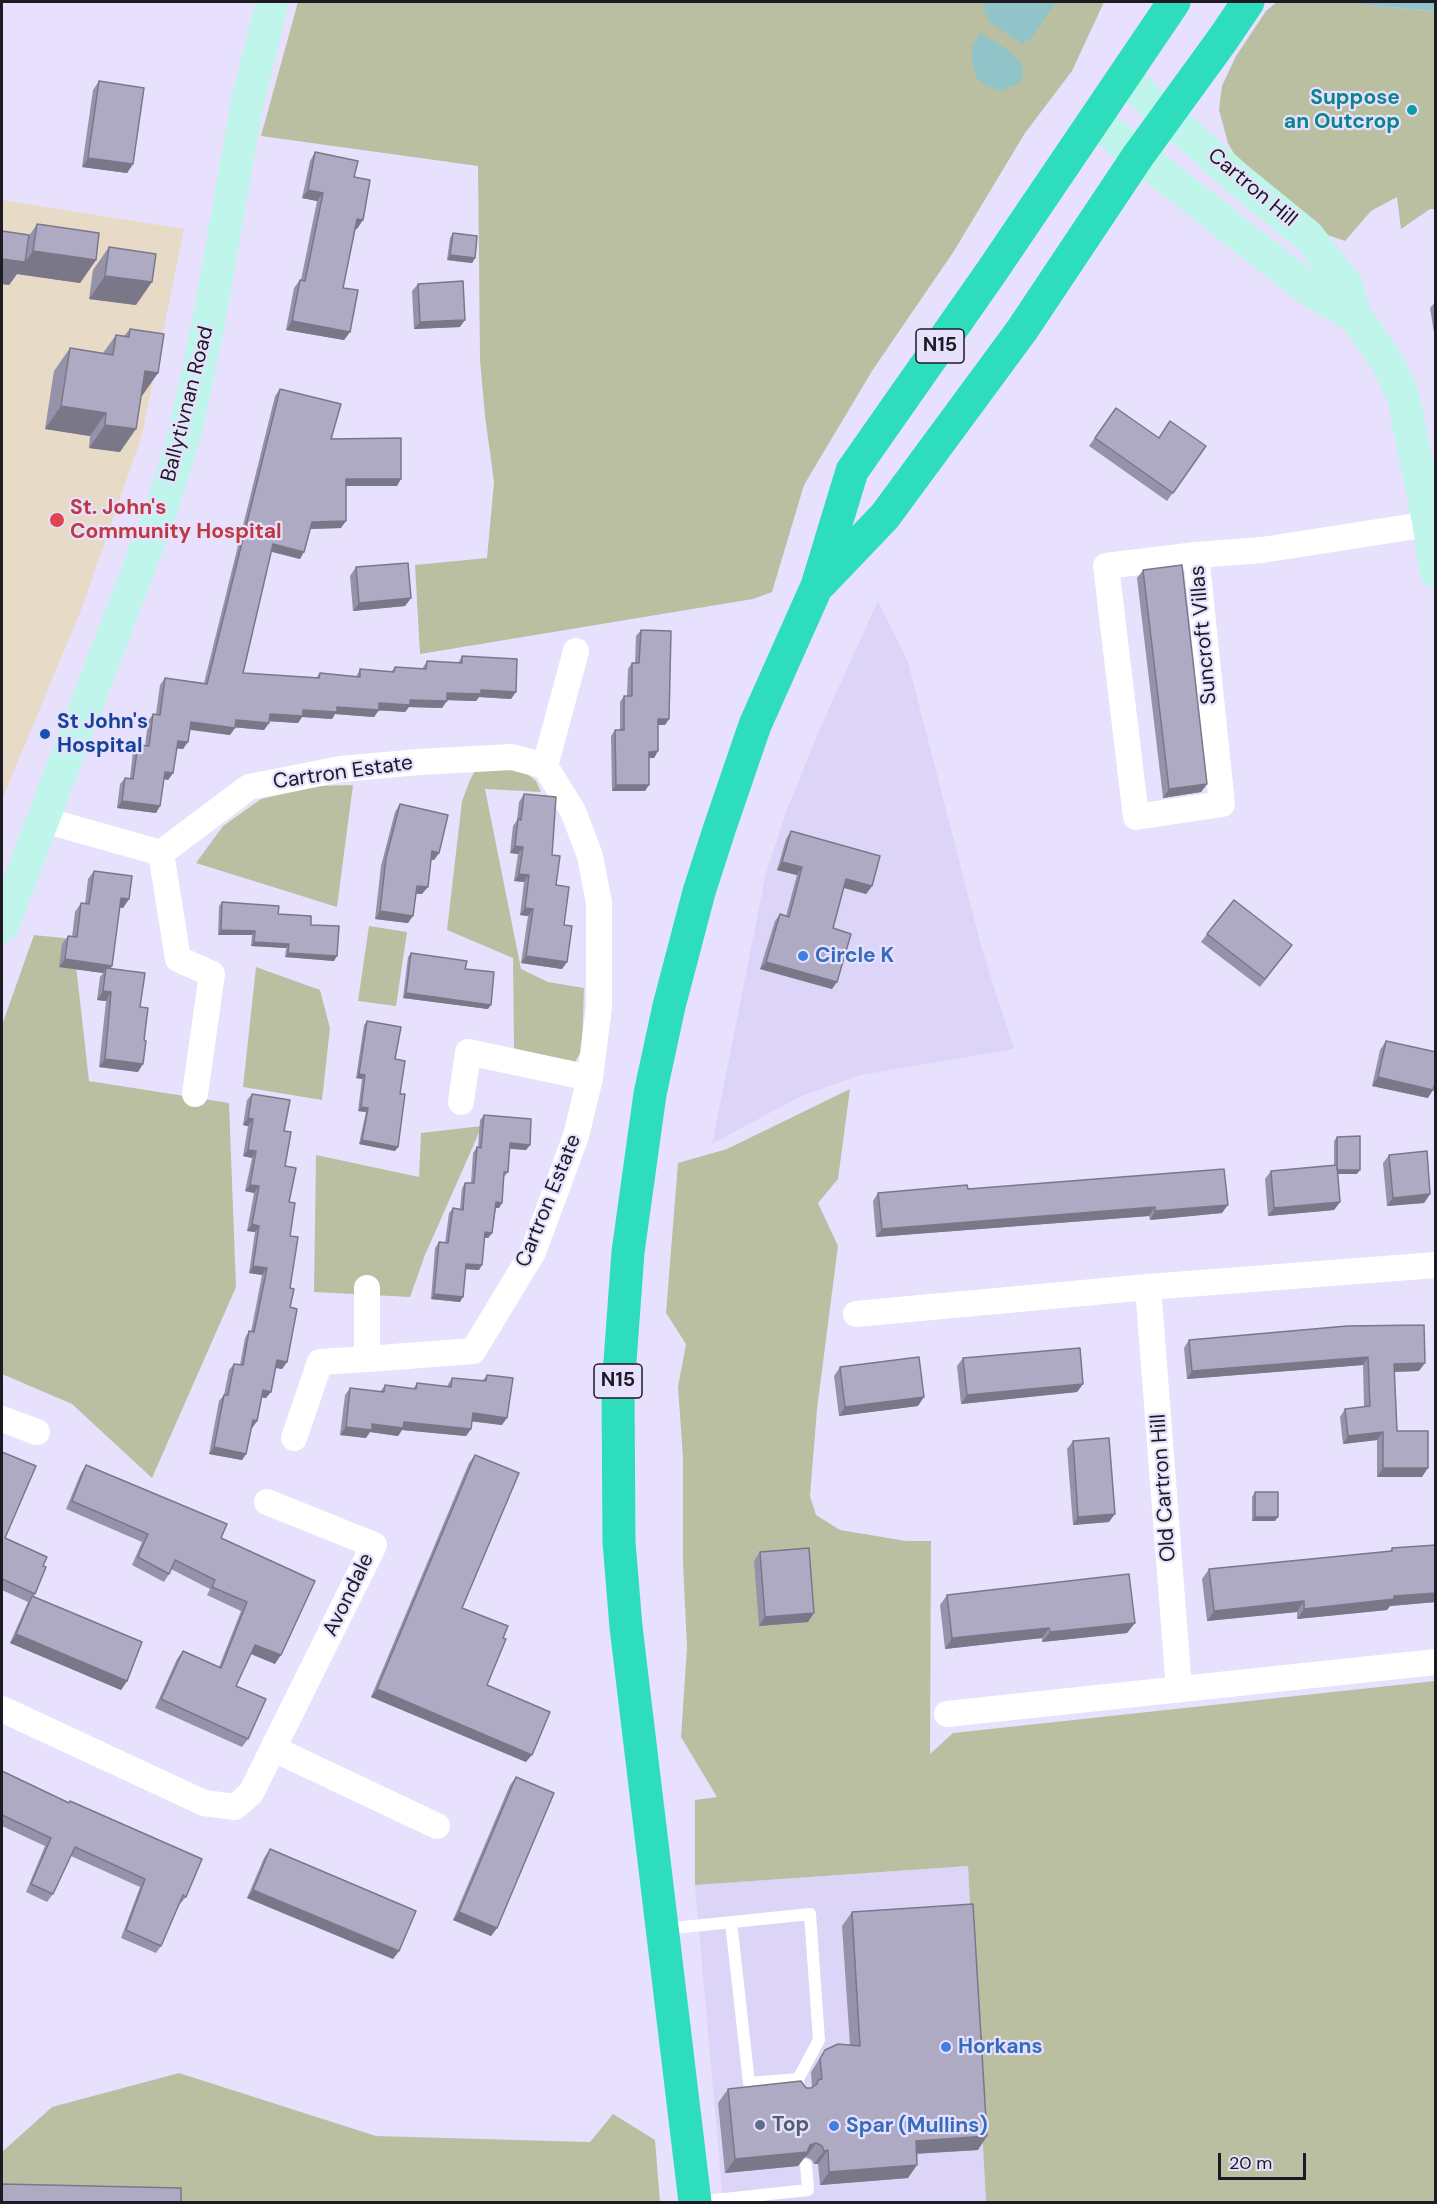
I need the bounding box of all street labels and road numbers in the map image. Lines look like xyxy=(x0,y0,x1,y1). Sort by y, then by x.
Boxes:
street label: Cartron Hill xyxy=(1202,143,1302,233)
street label: Ballytivnan Road xyxy=(156,324,220,484)
road number: N15 xyxy=(916,329,964,363)
street label: Suncroft Villas xyxy=(1185,564,1223,706)
street label: Cartron Estate xyxy=(271,751,415,795)
street label: Cartron Estate xyxy=(511,1131,587,1271)
road number: N15 xyxy=(594,1364,642,1398)
street label: Old Cartron Hill xyxy=(1146,1413,1182,1563)
street label: Avondale xyxy=(318,1549,380,1641)

